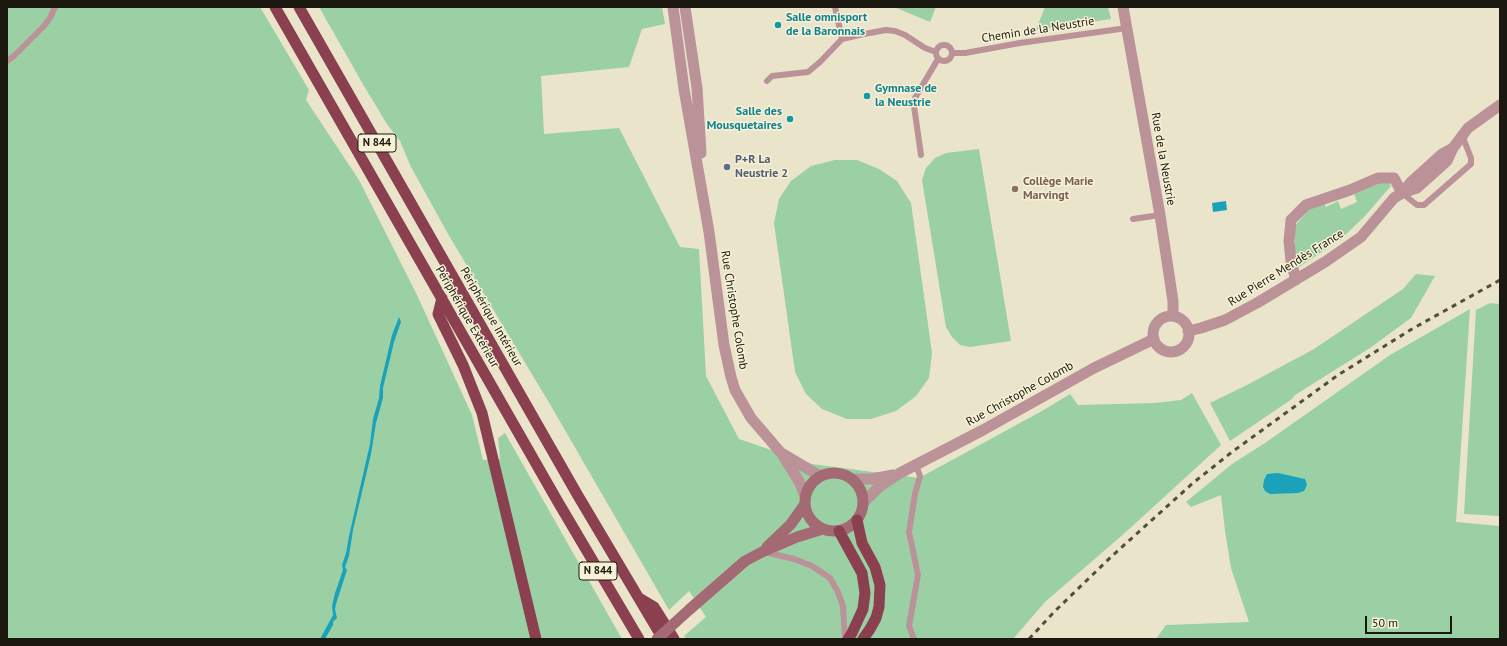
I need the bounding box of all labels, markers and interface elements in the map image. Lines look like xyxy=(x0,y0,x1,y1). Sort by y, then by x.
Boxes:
place label: Salle omnisport de la Baronnais xyxy=(786,11,867,39)
street label: Chemin de la Neustrie xyxy=(981,14,1095,46)
marker: Salle omnisport de la Baronnais xyxy=(773,20,783,30)
place label: Gymnase de la Neustrie xyxy=(875,82,937,110)
marker: Gymnase de la Neustrie xyxy=(862,91,872,101)
place label: Salle des Mousquetaires xyxy=(707,105,782,133)
street label: Rue de la Neustrie xyxy=(1148,111,1178,207)
marker: Salle des Mousquetaires xyxy=(785,114,795,124)
road number: N 844 xyxy=(358,134,396,152)
place label: P+R La Neustrie 2 xyxy=(735,153,788,181)
marker: P+R La Neustrie 2 xyxy=(722,162,732,172)
place label: Collège Marie Marvingt xyxy=(1023,175,1093,203)
marker: Collège Marie Marvingt xyxy=(1010,184,1020,194)
street label: Rue Pierre Mendès France xyxy=(1226,227,1346,309)
street label: Rue Christophe Colomb xyxy=(717,249,751,371)
street label: Périphérique Extérieur xyxy=(432,264,502,370)
street label: Périphérique Intérieur xyxy=(457,265,525,369)
street label: Rue Christophe Colomb xyxy=(964,359,1076,429)
road number: N 844 xyxy=(579,562,617,580)
scale bar xyxy=(1367,608,1454,634)
text: 50 m xyxy=(1372,615,1398,630)

